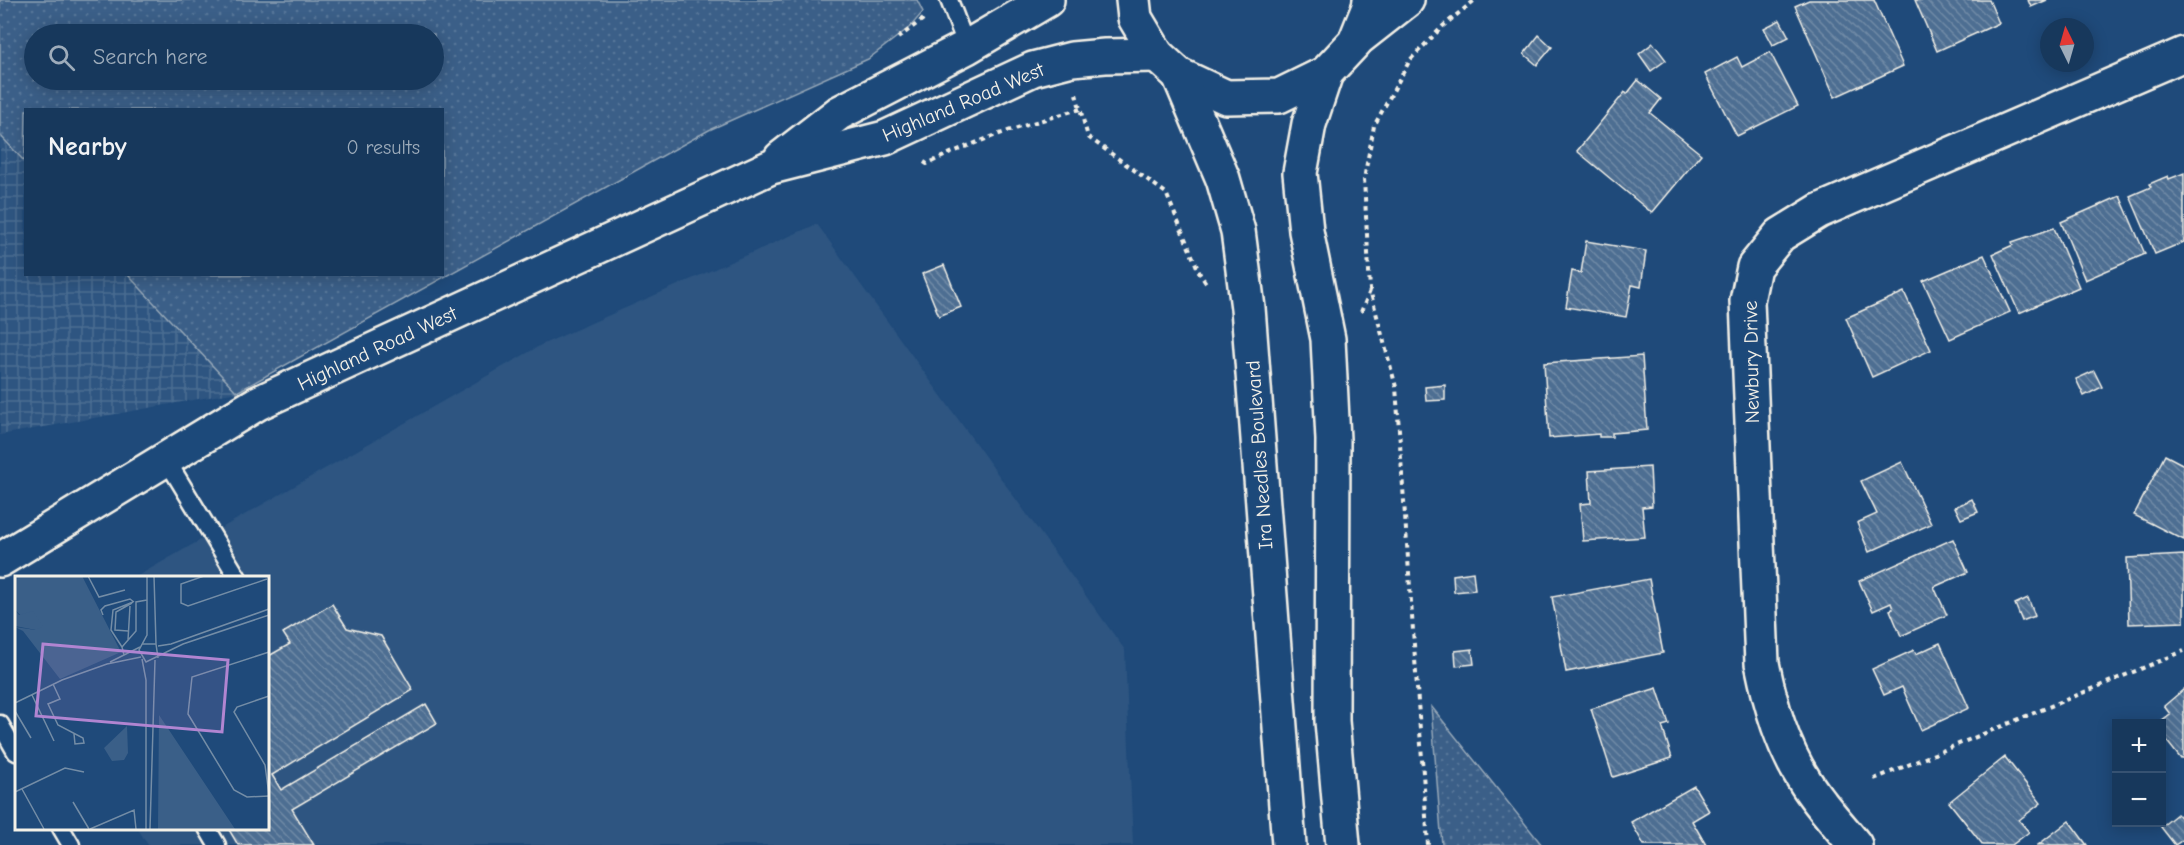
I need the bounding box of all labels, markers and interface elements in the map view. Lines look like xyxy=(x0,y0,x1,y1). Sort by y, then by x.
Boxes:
north arrow xyxy=(2040,18,2094,72)
search box xyxy=(24,24,444,90)
icon: search xyxy=(45,41,78,74)
text: Search here xyxy=(93,44,208,70)
street label: Highland Road West xyxy=(879,58,1049,147)
text: Nearby xyxy=(48,132,127,162)
text: 0 results xyxy=(347,136,420,159)
street label: Newbury Drive xyxy=(1739,300,1764,424)
street label: Highland Road West xyxy=(294,301,462,395)
street label: Ira Needles Boulevard xyxy=(1241,360,1278,550)
inset map xyxy=(15,576,268,830)
map controls xyxy=(2112,719,2166,827)
button: + xyxy=(2112,719,2166,773)
button: − xyxy=(2112,773,2166,827)

